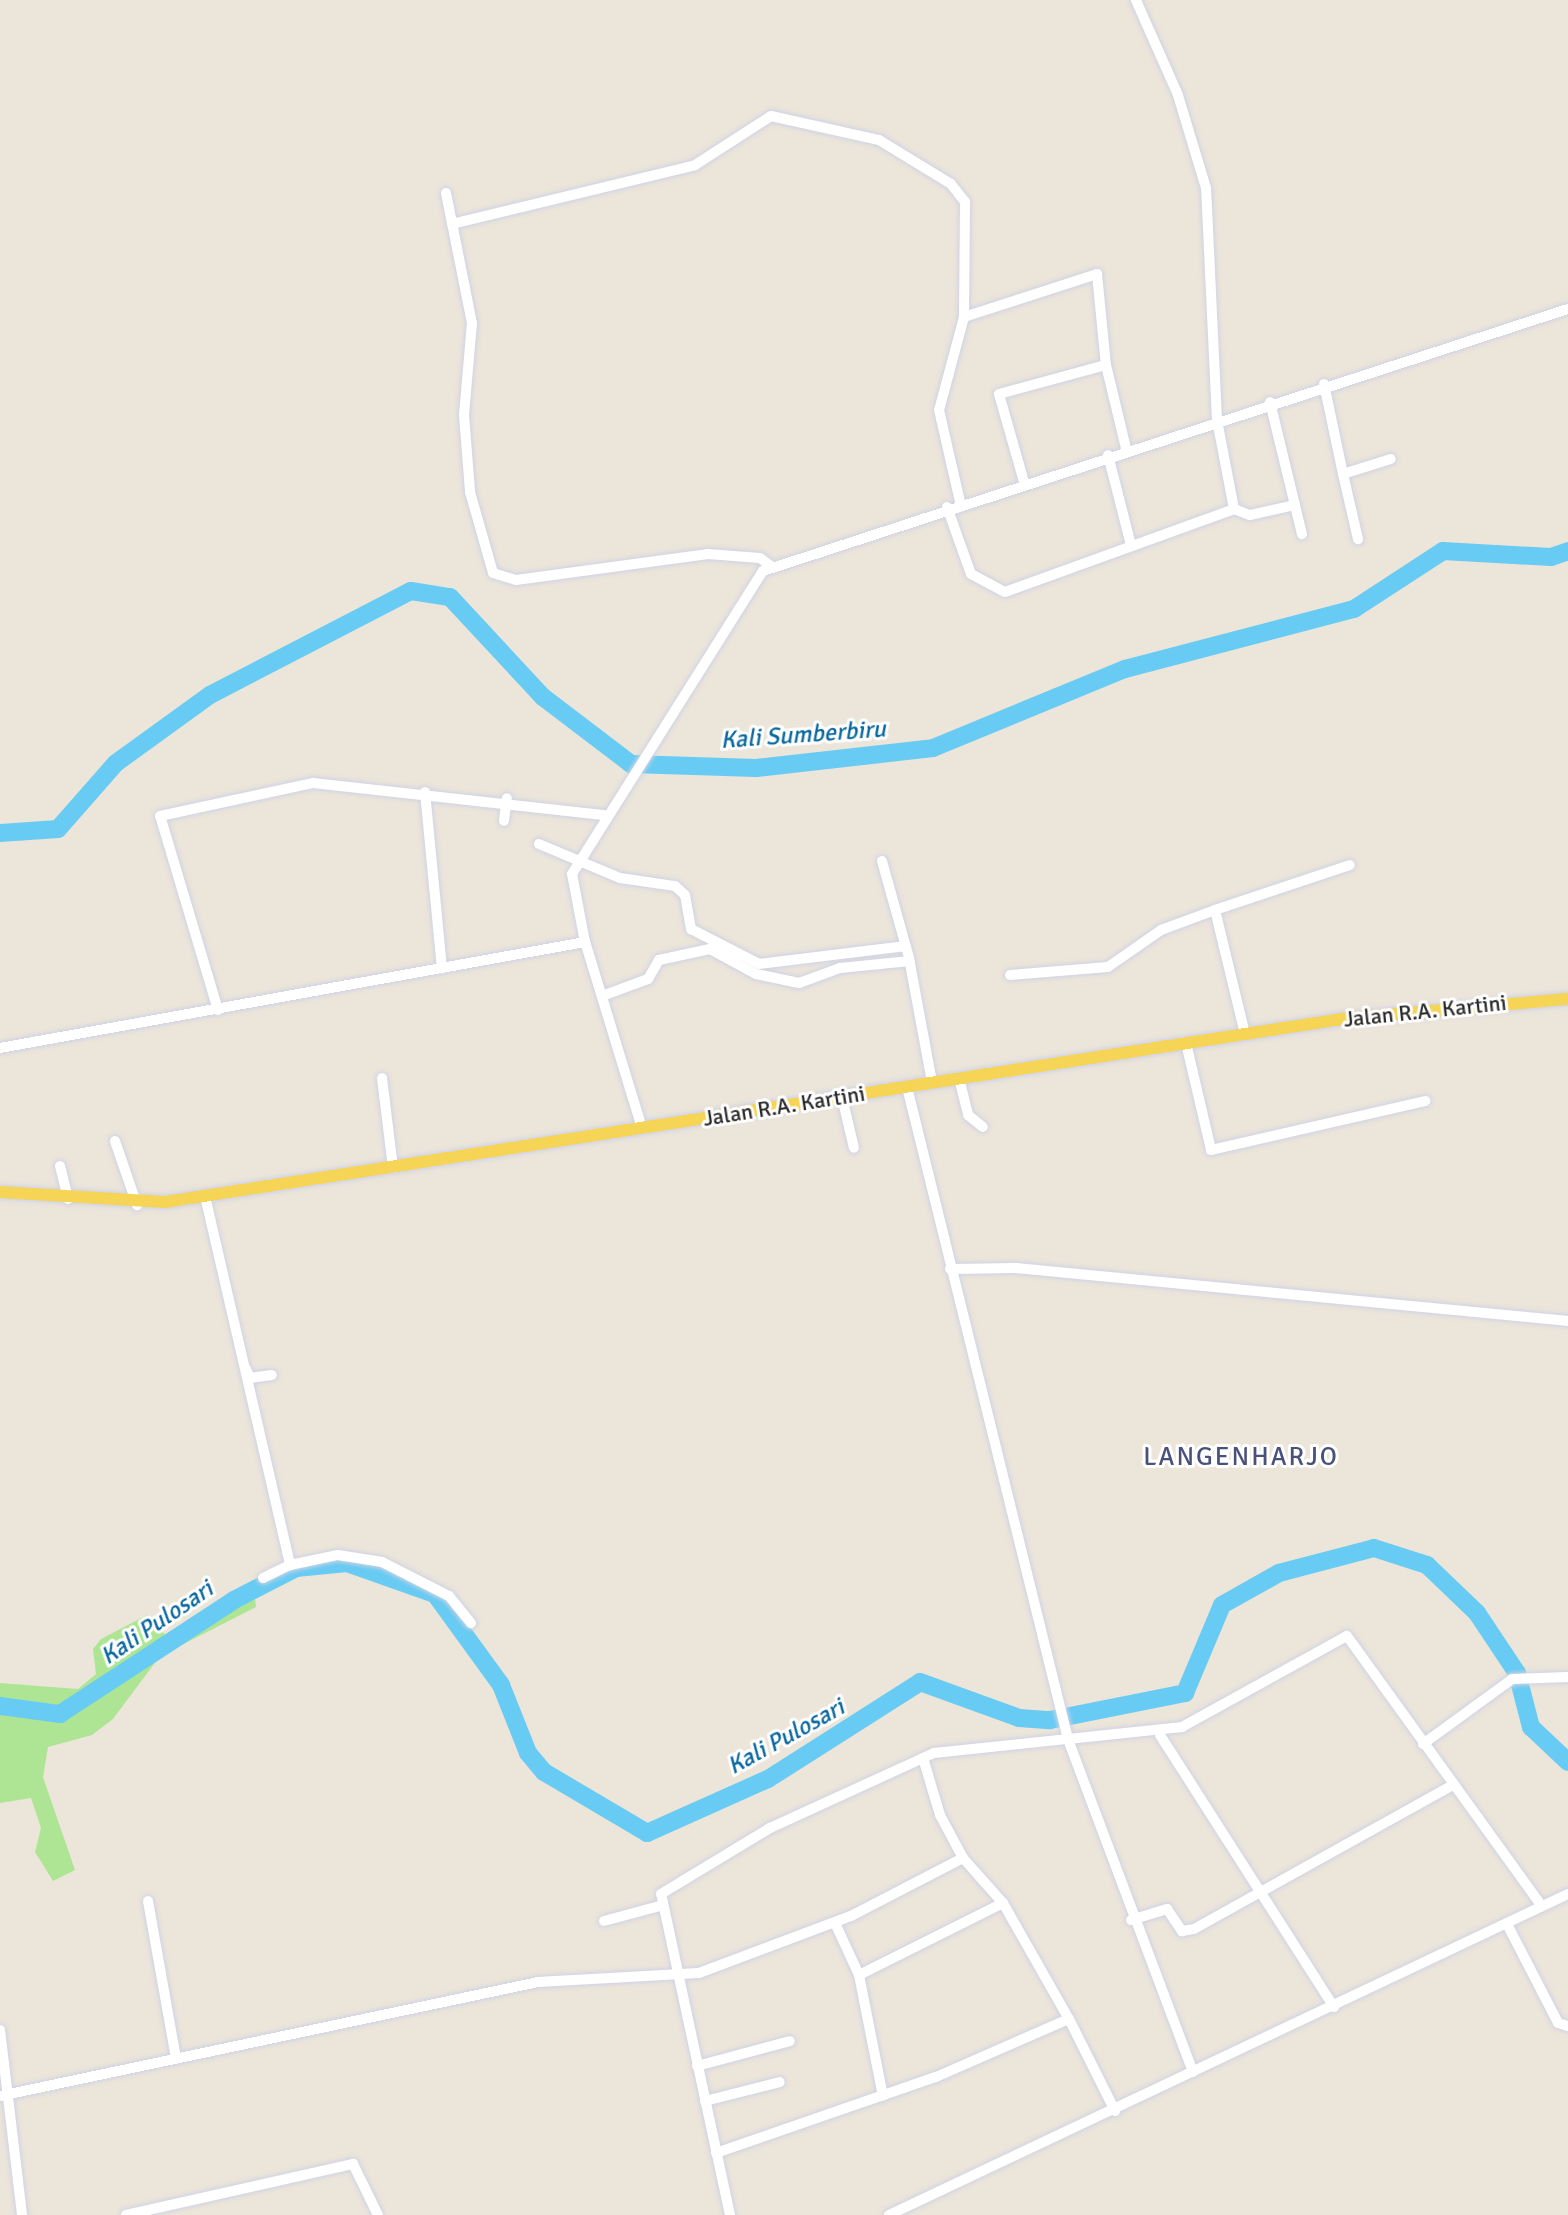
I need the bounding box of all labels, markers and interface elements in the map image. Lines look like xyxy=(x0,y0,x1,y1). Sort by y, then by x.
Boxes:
water label: Kali Sumberbiru xyxy=(719,715,887,755)
street label: Jalan R.A. Kartini xyxy=(1342,989,1508,1033)
street label: Jalan R.A. Kartini xyxy=(701,1080,867,1132)
district label: LANGENHARJO xyxy=(1143,1442,1339,1474)
water label: Kali Pulosari xyxy=(95,1575,219,1671)
water label: Kali Pulosari xyxy=(722,1693,850,1781)

